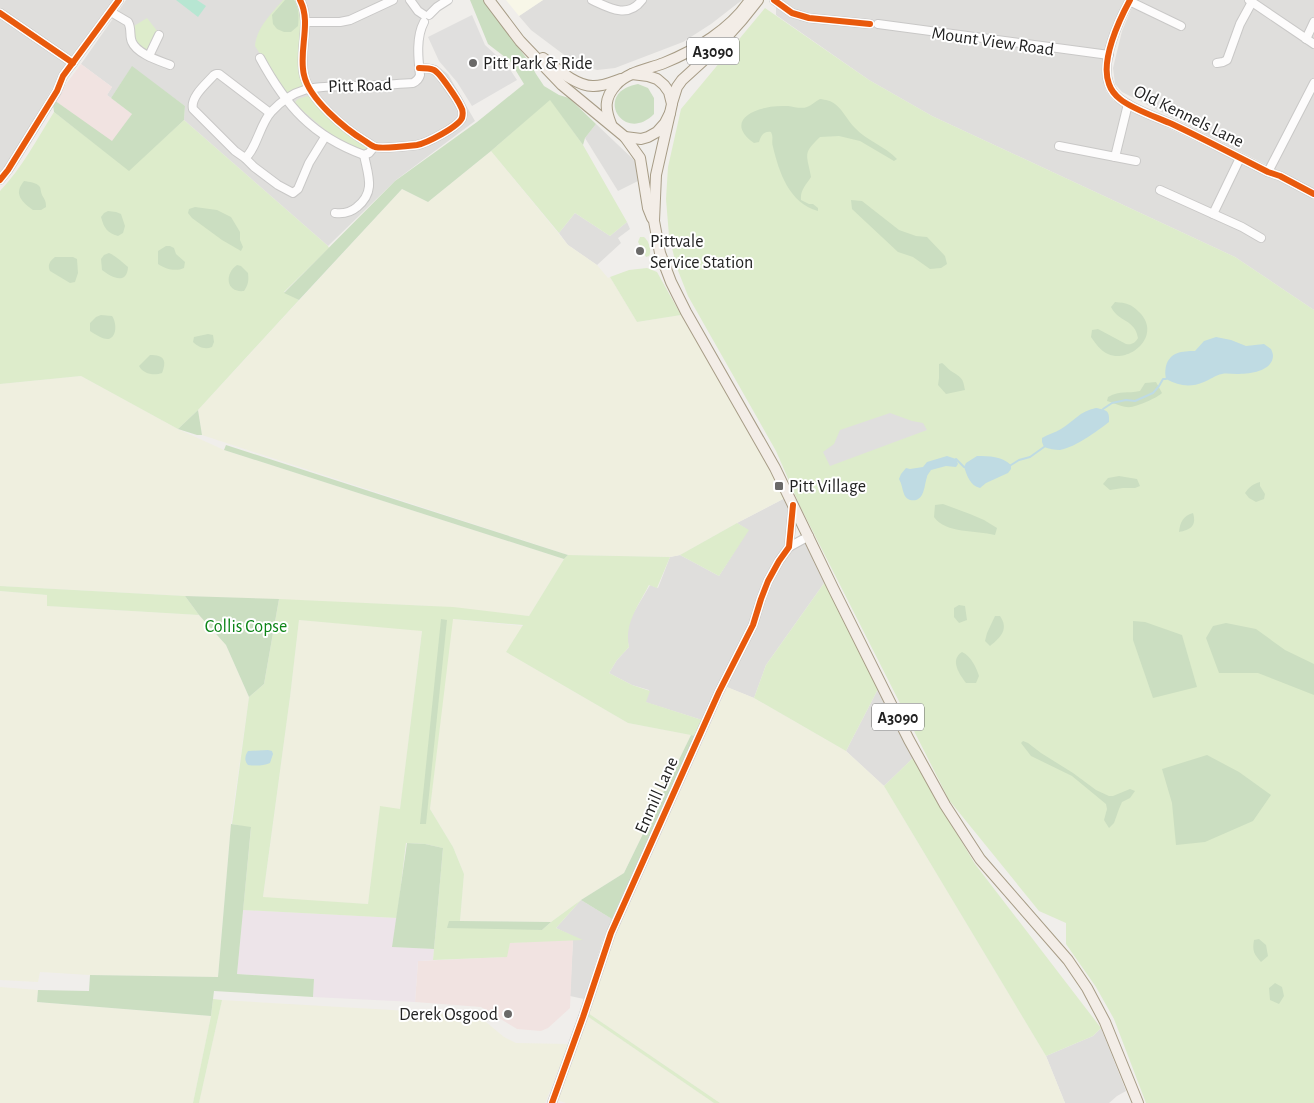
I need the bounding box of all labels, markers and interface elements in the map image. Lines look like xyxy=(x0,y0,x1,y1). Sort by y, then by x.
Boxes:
street label: Mount View Road xyxy=(931,24,1055,59)
road number: A3090 xyxy=(687,37,739,64)
place label: Pitt Park & Ride xyxy=(483,55,593,73)
marker: Pitt Park & Ride xyxy=(467,57,479,69)
street label: Pitt Road xyxy=(328,76,392,96)
street label: Old Kennels Lane xyxy=(1131,83,1246,151)
place label: Pittvale Service Station xyxy=(650,233,753,272)
marker: Pittvale Service Station xyxy=(634,245,646,257)
place label: Pitt Village xyxy=(789,478,866,496)
marker: Pitt Village xyxy=(773,480,785,492)
park label: Collis Copse xyxy=(205,618,287,636)
road number: A3090 xyxy=(872,704,924,730)
street label: Enmill Lane xyxy=(632,755,682,836)
place label: Derek Osgood xyxy=(399,1006,498,1024)
marker: Derek Osgood xyxy=(502,1008,514,1020)

